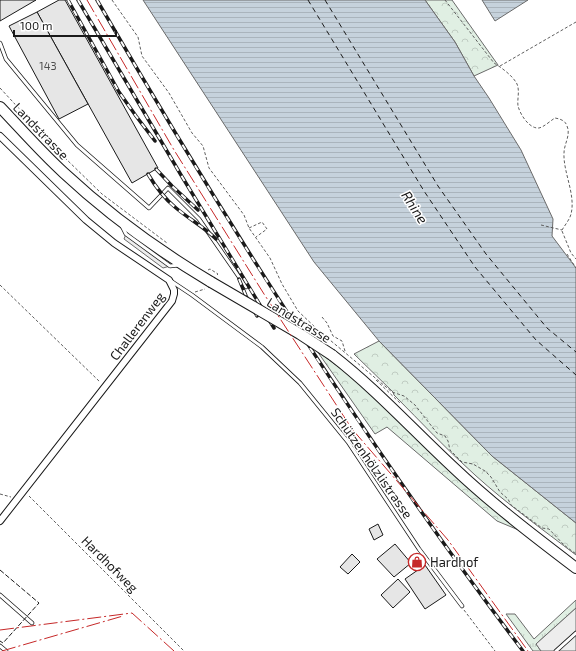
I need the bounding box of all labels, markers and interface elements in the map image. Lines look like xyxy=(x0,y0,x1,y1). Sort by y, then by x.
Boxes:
scale bar xyxy=(14,12,116,38)
text: 100 m xyxy=(20,18,52,32)
house number: 143 xyxy=(39,59,57,72)
street label: Landstrasse xyxy=(10,99,72,163)
water label: Rhine xyxy=(398,187,432,227)
street label: Challerenweg xyxy=(106,289,168,363)
street label: Landstrasse xyxy=(264,294,334,346)
street label: Schützenhölzlistrasse xyxy=(328,405,416,521)
street label: Hardhofweg xyxy=(78,532,142,596)
shop icon: Hardhof xyxy=(407,552,427,572)
place label: Hardhof xyxy=(430,554,479,570)

